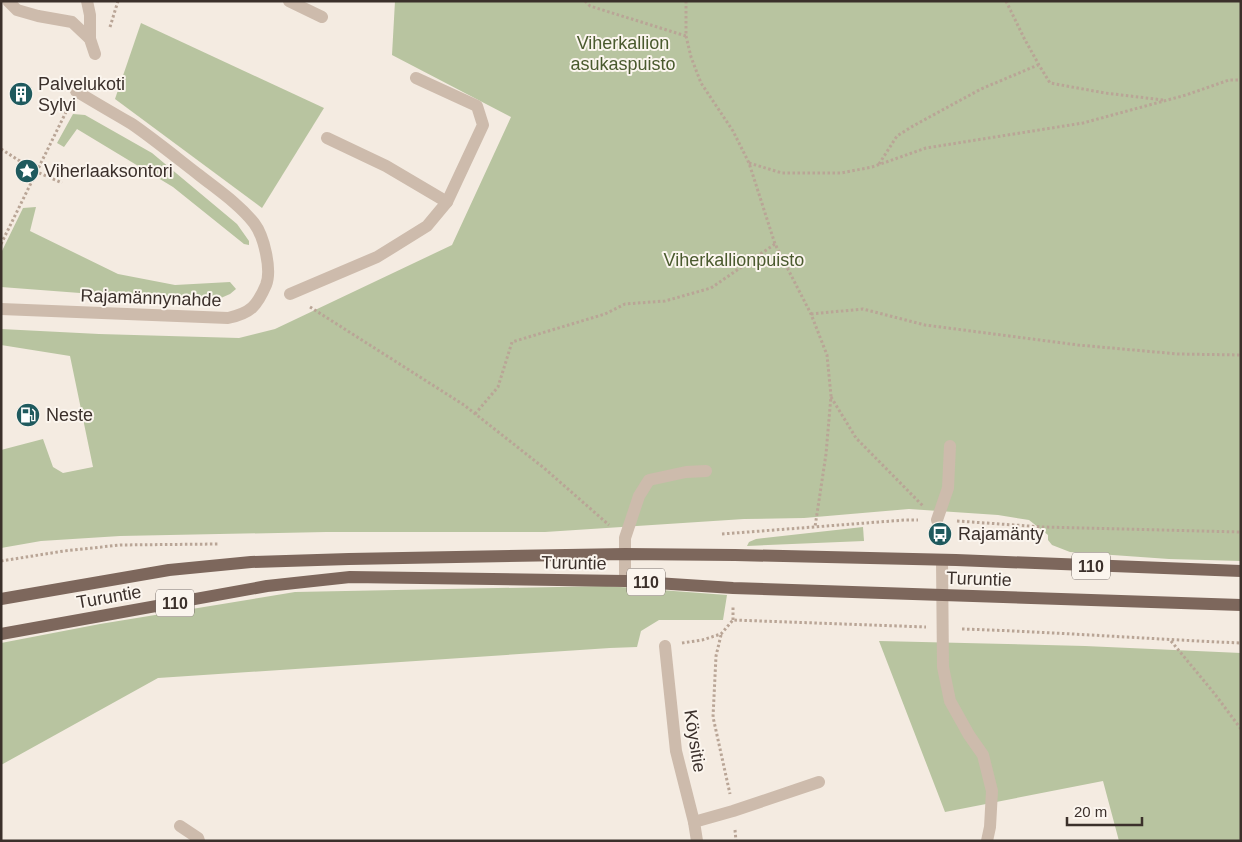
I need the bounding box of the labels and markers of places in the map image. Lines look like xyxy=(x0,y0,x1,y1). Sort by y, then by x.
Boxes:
place label: Palvelukoti Sylvi xyxy=(38,74,125,115)
building icon: Palvelukoti Sylvi xyxy=(8,81,34,107)
place icon: Viherlaaksontori xyxy=(14,158,40,184)
place label: Viherlaaksontori xyxy=(44,161,173,181)
fuel station icon: Neste xyxy=(15,402,41,428)
place label: Neste xyxy=(46,405,93,425)
bus stop icon: Rajamänty xyxy=(927,521,953,547)
place label: Rajamänty xyxy=(958,524,1044,544)

